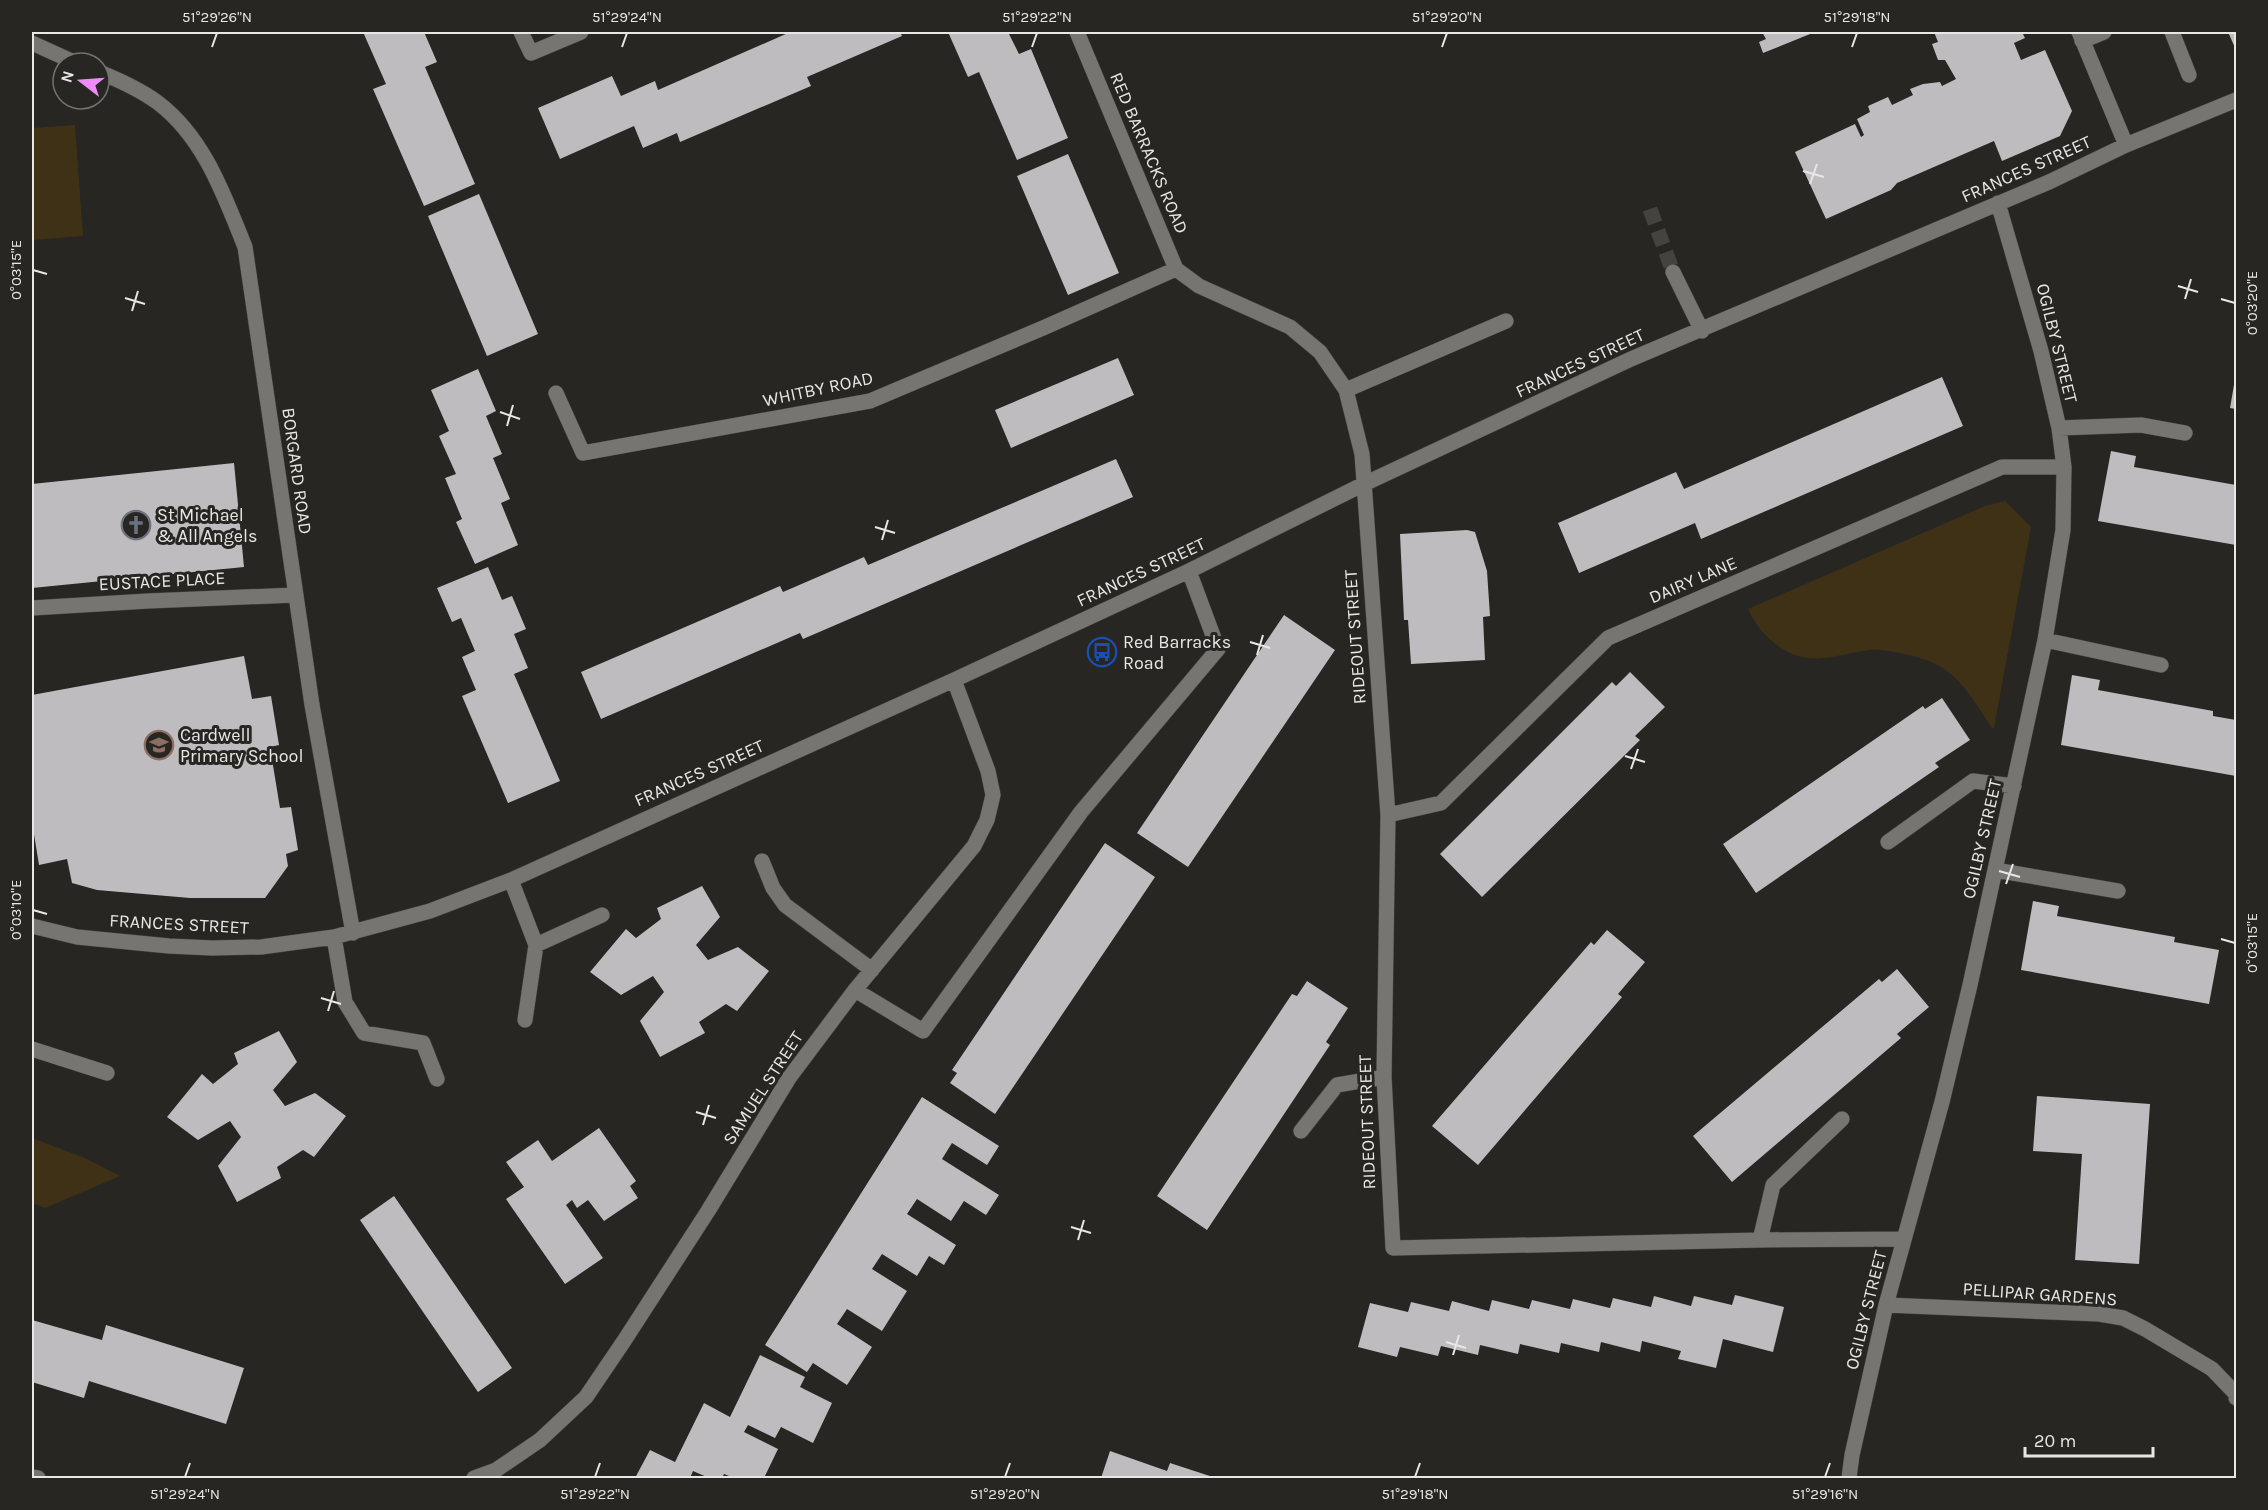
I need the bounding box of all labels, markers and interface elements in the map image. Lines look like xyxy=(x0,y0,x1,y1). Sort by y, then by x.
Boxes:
text: 51°29'26"N xyxy=(182,8,252,26)
text: 51°29'24"N xyxy=(592,8,662,26)
text: 51°29'22"N xyxy=(1002,8,1072,26)
text: 51°29'20"N xyxy=(1412,8,1482,26)
text: 51°29'18"N xyxy=(1824,8,1890,26)
north arrow xyxy=(51,51,111,111)
text: N xyxy=(56,68,78,85)
street label: RED BARRACKS ROAD xyxy=(1105,69,1193,237)
street label: FRANCES STREET xyxy=(1958,131,2094,207)
text: 0°03'15"E xyxy=(7,240,25,300)
text: 0°03'20"E xyxy=(2243,271,2261,335)
street label: OGILBY STREET xyxy=(2032,281,2082,405)
street label: FRANCES STREET xyxy=(1512,324,1648,402)
street label: WHITBY ROAD xyxy=(761,367,875,411)
street label: BORGARD ROAD xyxy=(277,406,317,536)
place label: St Michael & All Angels xyxy=(157,504,258,547)
church icon: St Michael & All Angels xyxy=(120,509,152,541)
street label: FRANCES STREET xyxy=(1073,533,1209,611)
street label: DAIRY LANE xyxy=(1646,552,1740,608)
street label: EUSTACE PLACE xyxy=(98,567,226,595)
street label: RIDEOUT STREET xyxy=(1339,569,1371,705)
place label: Red Barracks Road xyxy=(1123,631,1231,674)
bus stop icon: Red Barracks Road xyxy=(1086,636,1118,668)
place label: Cardwell Primary School xyxy=(180,724,304,767)
school or university icon: Cardwell Primary School xyxy=(143,729,175,761)
street label: FRANCES STREET xyxy=(631,735,767,811)
street label: OGILBY STREET xyxy=(1958,777,2006,901)
text: 0°03'10"E xyxy=(7,880,25,940)
street label: FRANCES STREET xyxy=(109,909,249,939)
text: 0°03'15"E xyxy=(2243,913,2261,973)
street label: SAMUEL STREET xyxy=(718,1027,808,1149)
street label: RIDEOUT STREET xyxy=(1354,1054,1380,1190)
street label: OGILBY STREET xyxy=(1841,1248,1891,1372)
street label: PELLIPAR GARDENS xyxy=(1962,1278,2118,1310)
scale bar xyxy=(2025,1420,2152,1458)
text: 20 m xyxy=(2034,1430,2076,1452)
text: 51°29'24"N xyxy=(150,1485,220,1503)
text: 51°29'22"N xyxy=(560,1485,630,1503)
text: 51°29'20"N xyxy=(970,1485,1040,1503)
text: 51°29'18"N xyxy=(1382,1485,1448,1503)
text: 51°29'16"N xyxy=(1792,1485,1858,1503)

